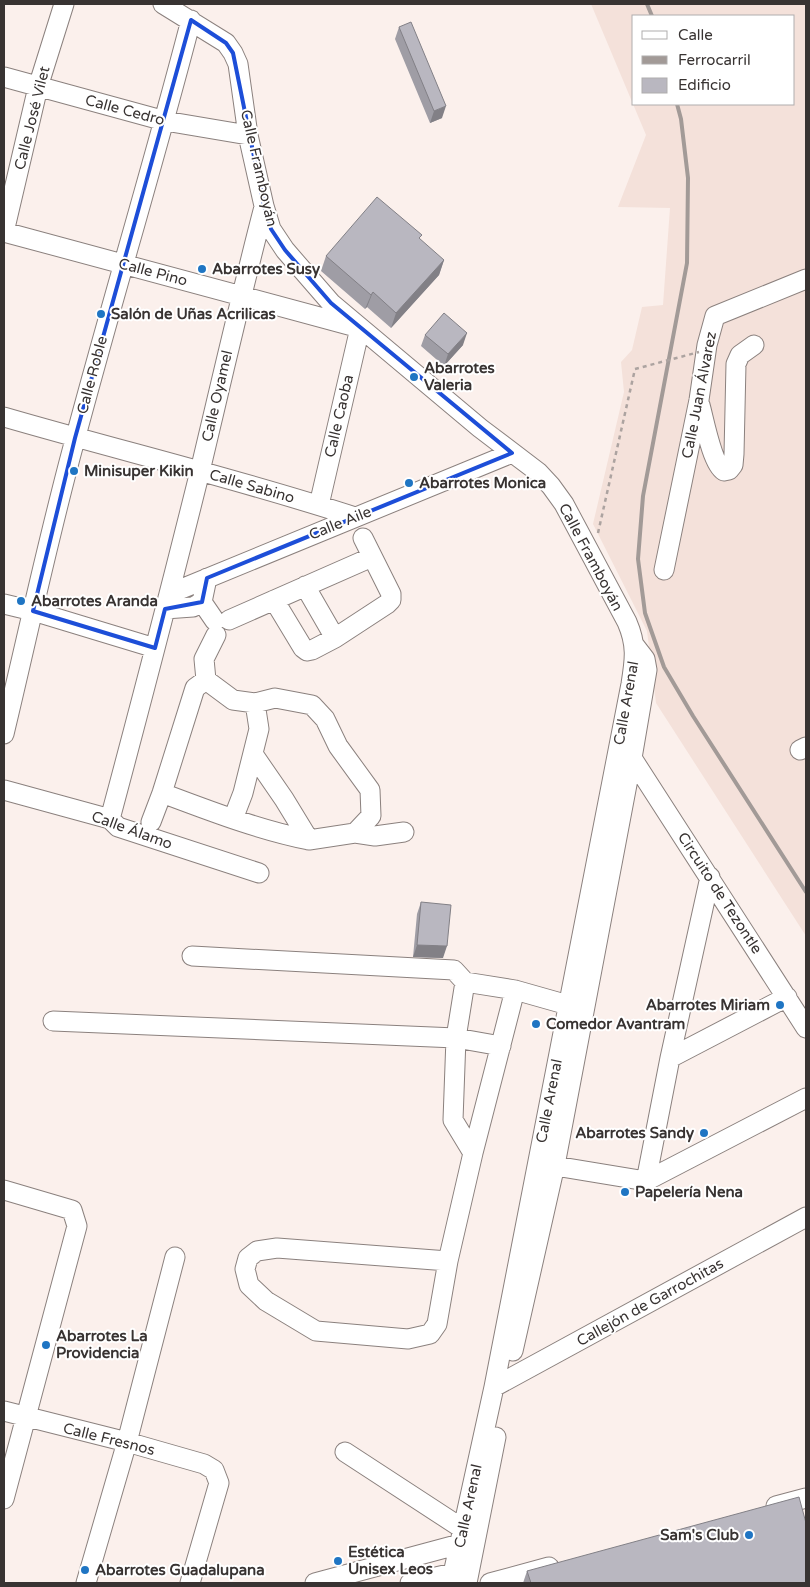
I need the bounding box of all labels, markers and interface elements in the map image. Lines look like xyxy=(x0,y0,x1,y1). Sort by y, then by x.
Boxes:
legend xyxy=(632,15,795,105)
text: Calle xyxy=(678,26,713,44)
text: Ferrocarril xyxy=(678,51,751,69)
street label: Calle José Vilet xyxy=(10,64,54,172)
text: Edificio xyxy=(678,76,731,94)
street label: Calle Cedro xyxy=(83,91,167,129)
street label: Calle Framboyán xyxy=(237,108,281,228)
street label: Calle Pino xyxy=(117,254,189,290)
place label: Abarrotes Susy xyxy=(212,260,320,279)
marker: Abarrotes Susy xyxy=(196,263,208,275)
place label: Salón de Uñas Acrilicas xyxy=(111,305,276,323)
marker: Salón de Uñas Acrilicas xyxy=(95,308,107,320)
street label: Calle Juan Álvarez xyxy=(678,330,720,460)
street label: Calle Roble xyxy=(73,334,111,416)
street label: Calle Oyamel xyxy=(198,349,236,443)
place label: Abarrotes Valeria xyxy=(424,359,495,394)
marker: Abarrotes Valeria xyxy=(408,371,420,383)
street label: Calle Caoba xyxy=(321,373,357,459)
place label: Minisuper Kikin xyxy=(84,462,194,481)
marker: Minisuper Kikin xyxy=(68,465,80,477)
street label: Calle Sabino xyxy=(207,465,297,507)
place label: Abarrotes Monica xyxy=(419,474,546,492)
marker: Abarrotes Monica xyxy=(403,477,415,489)
street label: Calle Framboyán xyxy=(555,500,627,614)
street label: Calle Aile xyxy=(306,502,374,544)
place label: Abarrotes Aranda xyxy=(31,592,158,610)
marker: Abarrotes Aranda xyxy=(15,595,27,607)
street label: Calle Arenal xyxy=(610,660,642,746)
street label: Calle Álamo xyxy=(89,807,175,853)
street label: Circuito de Tezontle xyxy=(674,829,766,957)
place label: Abarrotes Miriam xyxy=(646,996,770,1014)
marker: Abarrotes Miriam xyxy=(774,999,786,1011)
place label: Comedor Avantram xyxy=(546,1015,685,1033)
marker: Comedor Avantram xyxy=(530,1018,542,1030)
street label: Calle Arenal xyxy=(532,1057,566,1145)
place label: Abarrotes Sandy xyxy=(575,1124,694,1143)
marker: Abarrotes Sandy xyxy=(698,1127,710,1139)
place label: Papelería Nena xyxy=(635,1183,743,1202)
marker: Papelería Nena xyxy=(619,1186,631,1198)
street label: Callejón de Garrochitas xyxy=(573,1254,727,1350)
place label: Abarrotes La Providencia xyxy=(56,1327,148,1362)
marker: Abarrotes La Providencia xyxy=(40,1339,52,1351)
street label: Calle Fresnos xyxy=(61,1419,157,1459)
street label: Calle Arenal xyxy=(450,1462,486,1550)
place label: Sam's Club xyxy=(660,1526,740,1544)
marker: Sam's Club xyxy=(743,1529,755,1541)
place label: Estética Unisex Leos xyxy=(348,1543,433,1578)
marker: Estética Unisex Leos xyxy=(332,1555,344,1567)
place label: Abarrotes Guadalupana xyxy=(95,1561,265,1580)
marker: Abarrotes Guadalupana xyxy=(79,1564,91,1576)

